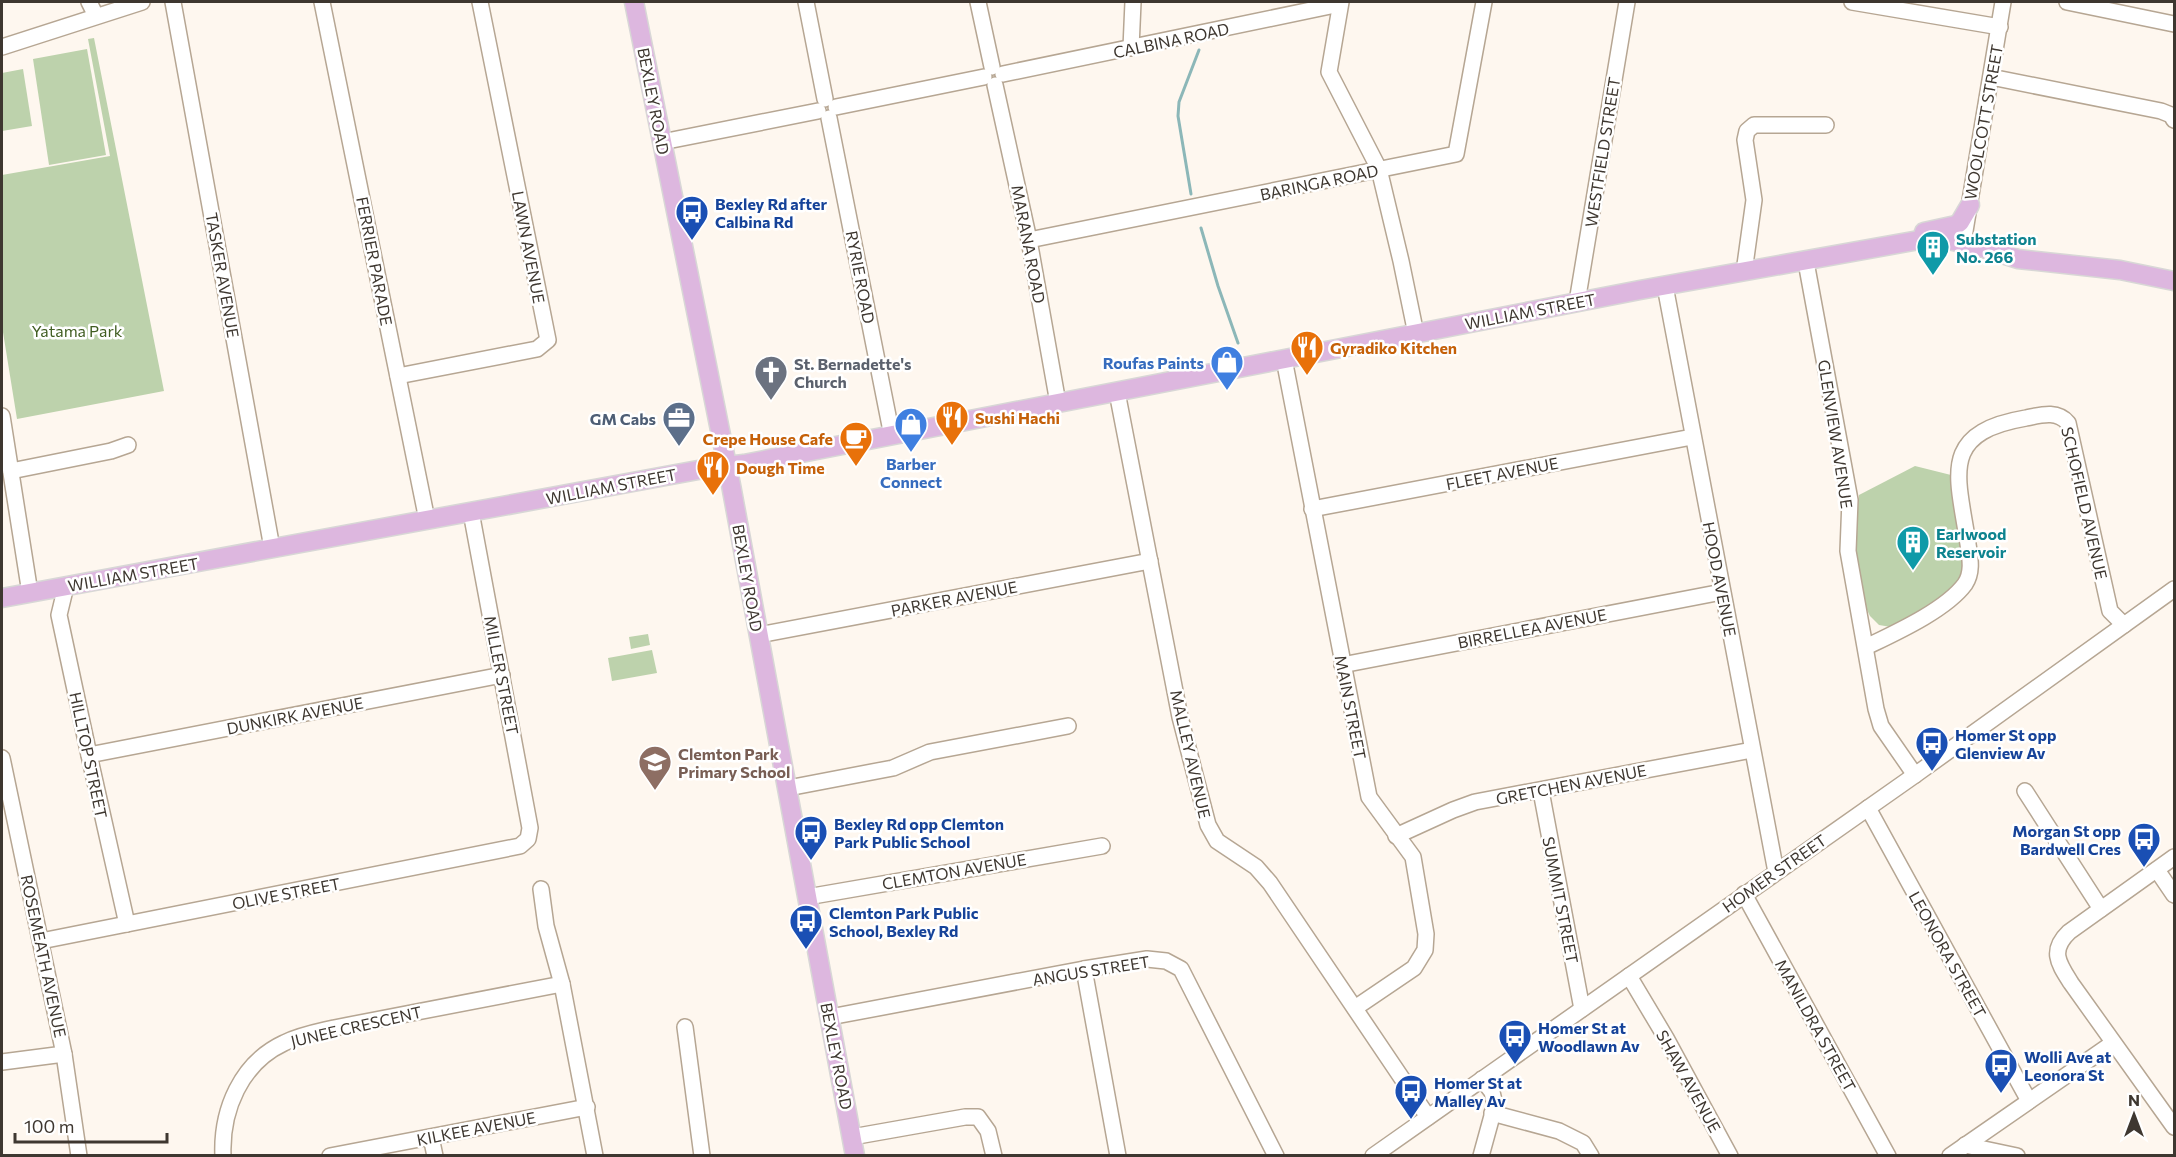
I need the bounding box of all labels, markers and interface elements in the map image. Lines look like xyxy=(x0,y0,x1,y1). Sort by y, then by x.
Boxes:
street label: CALBINA ROAD xyxy=(1111,18,1231,62)
street label: WOOLCOTT STREET xyxy=(1960,43,2006,201)
street label: BEXLEY ROAD xyxy=(634,46,674,156)
street label: WESTFIELD STREET xyxy=(1581,76,1623,228)
street label: BARINGA ROAD xyxy=(1258,160,1380,204)
street label: MARANA ROAD xyxy=(1008,183,1050,305)
street label: LAWN AVENUE xyxy=(509,189,549,305)
bus stop icon: Bexley Rd after Calbina Rd xyxy=(674,194,710,241)
place label: Bexley Rd after Calbina Rd xyxy=(715,194,827,231)
street label: FERRIER PARADE xyxy=(353,195,397,327)
street label: TASKER AVENUE xyxy=(203,211,243,339)
street label: RYRIE ROAD xyxy=(843,229,879,325)
building icon: Substation No. 266 xyxy=(1915,229,1951,276)
place label: Substation No. 266 xyxy=(1956,229,2037,266)
street label: WILLIAM STREET xyxy=(1463,289,1597,333)
park label: Yatama Park xyxy=(32,321,123,340)
restaurant icon: Gyradiko Kitchen xyxy=(1289,329,1325,376)
place label: Gyradiko Kitchen xyxy=(1330,338,1457,357)
shop icon: Roufas Paints xyxy=(1209,344,1245,391)
place label: Roufas Paints xyxy=(1103,353,1204,372)
church icon: St. Bernadette's Church xyxy=(753,354,789,401)
place label: St. Bernadette's Church xyxy=(794,354,911,391)
street label: GLENVIEW AVENUE xyxy=(1815,358,1857,510)
restaurant icon: Sushi Hachi xyxy=(934,399,970,446)
office icon: GM Cabs xyxy=(661,400,697,447)
shop icon: Barber Connect xyxy=(893,406,929,453)
place label: Sushi Hachi xyxy=(975,408,1060,427)
place label: GM Cabs xyxy=(590,409,656,428)
cafe icon: Crepe House Cafe xyxy=(838,420,874,467)
street label: SCHOFIELD AVENUE xyxy=(2058,425,2112,581)
place label: Crepe House Cafe xyxy=(703,429,833,448)
restaurant icon: Dough Time xyxy=(695,449,731,496)
street label: FLEET AVENUE xyxy=(1444,453,1560,493)
place label: Barber Connect xyxy=(880,454,942,491)
place label: Dough Time xyxy=(736,458,825,477)
street label: WILLIAM STREET xyxy=(544,464,678,508)
street label: HOOD AVENUE xyxy=(1700,520,1740,638)
street label: BEXLEY ROAD xyxy=(729,523,767,633)
building icon: Earlwood Reservoir xyxy=(1895,524,1931,571)
place label: Earlwood Reservoir xyxy=(1936,524,2007,561)
street label: WILLIAM STREET xyxy=(66,553,200,595)
street label: PARKER AVENUE xyxy=(889,576,1019,620)
street label: BIRRELLEA AVENUE xyxy=(1456,604,1608,652)
street label: MILLER STREET xyxy=(481,614,523,736)
street label: MAIN STREET xyxy=(1332,653,1370,761)
street label: MALLEY AVENUE xyxy=(1167,688,1215,820)
street label: HILLTOP STREET xyxy=(66,690,112,820)
street label: DUNKIRK AVENUE xyxy=(225,692,365,738)
bus stop icon: Homer St opp Glenview Av xyxy=(1914,725,1950,772)
place label: Homer St opp Glenview Av xyxy=(1955,725,2056,762)
school or university icon: Clemton Park Primary School xyxy=(637,744,673,791)
place label: Clemton Park Primary School xyxy=(678,744,790,781)
street label: GRETCHEN AVENUE xyxy=(1494,760,1648,808)
bus stop icon: Bexley Rd opp Clemton Park Public School xyxy=(793,814,829,861)
place label: Bexley Rd opp Clemton Park Public School xyxy=(834,814,1004,851)
place label: Morgan St opp Bardwell Cres xyxy=(2012,821,2121,858)
bus stop icon: Morgan St opp Bardwell Cres xyxy=(2126,821,2162,868)
street label: HOMER STREET xyxy=(1718,830,1830,916)
street label: SUMMIT STREET xyxy=(1539,835,1583,965)
street label: CLEMTON AVENUE xyxy=(880,849,1028,893)
street label: ROSEMEATH AVENUE xyxy=(17,873,71,1039)
street label: OLIVE STREET xyxy=(230,873,342,913)
street label: LEONORA STREET xyxy=(1905,888,1991,1020)
bus stop icon: Clemton Park Public School, Bexley Rd xyxy=(788,903,824,950)
place label: Clemton Park Public School, Bexley Rd xyxy=(829,903,979,940)
street label: ANGUS STREET xyxy=(1031,951,1151,989)
street label: MANILDRA STREET xyxy=(1772,956,1860,1094)
street label: BEXLEY ROAD xyxy=(817,1001,857,1111)
street label: JUNEE CRESCENT xyxy=(289,1002,423,1050)
bus stop icon: Homer St at Woodlawn Av xyxy=(1497,1018,1533,1065)
place label: Homer St at Woodlawn Av xyxy=(1538,1018,1640,1055)
street label: SHAW AVENUE xyxy=(1653,1026,1725,1136)
bus stop icon: Wolli Ave at Leonora St xyxy=(1983,1047,2019,1094)
place label: Wolli Ave at Leonora St xyxy=(2024,1047,2111,1084)
bus stop icon: Homer St at Malley Av xyxy=(1393,1073,1429,1120)
place label: Homer St at Malley Av xyxy=(1434,1073,1522,1110)
north arrow xyxy=(2104,1085,2164,1145)
text: N xyxy=(2128,1090,2140,1109)
scale bar xyxy=(15,1106,166,1144)
street label: KILKEE AVENUE xyxy=(415,1107,537,1149)
text: 100 m xyxy=(24,1115,74,1137)

